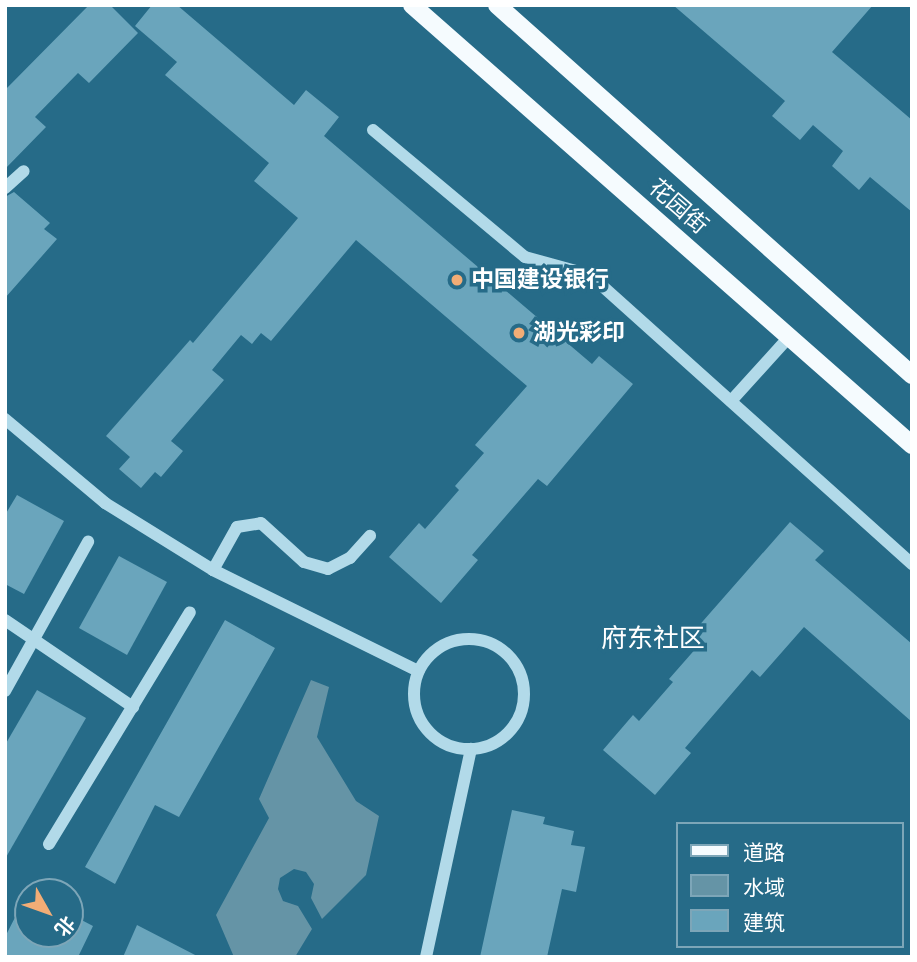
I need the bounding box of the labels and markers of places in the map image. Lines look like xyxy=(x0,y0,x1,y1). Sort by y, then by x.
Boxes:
place label: 中国建设银行 xyxy=(471,266,609,294)
marker: 中国建设银行 xyxy=(449,272,465,288)
place label: 湖光彩印 xyxy=(533,319,625,347)
marker: 湖光彩印 xyxy=(511,325,527,341)

